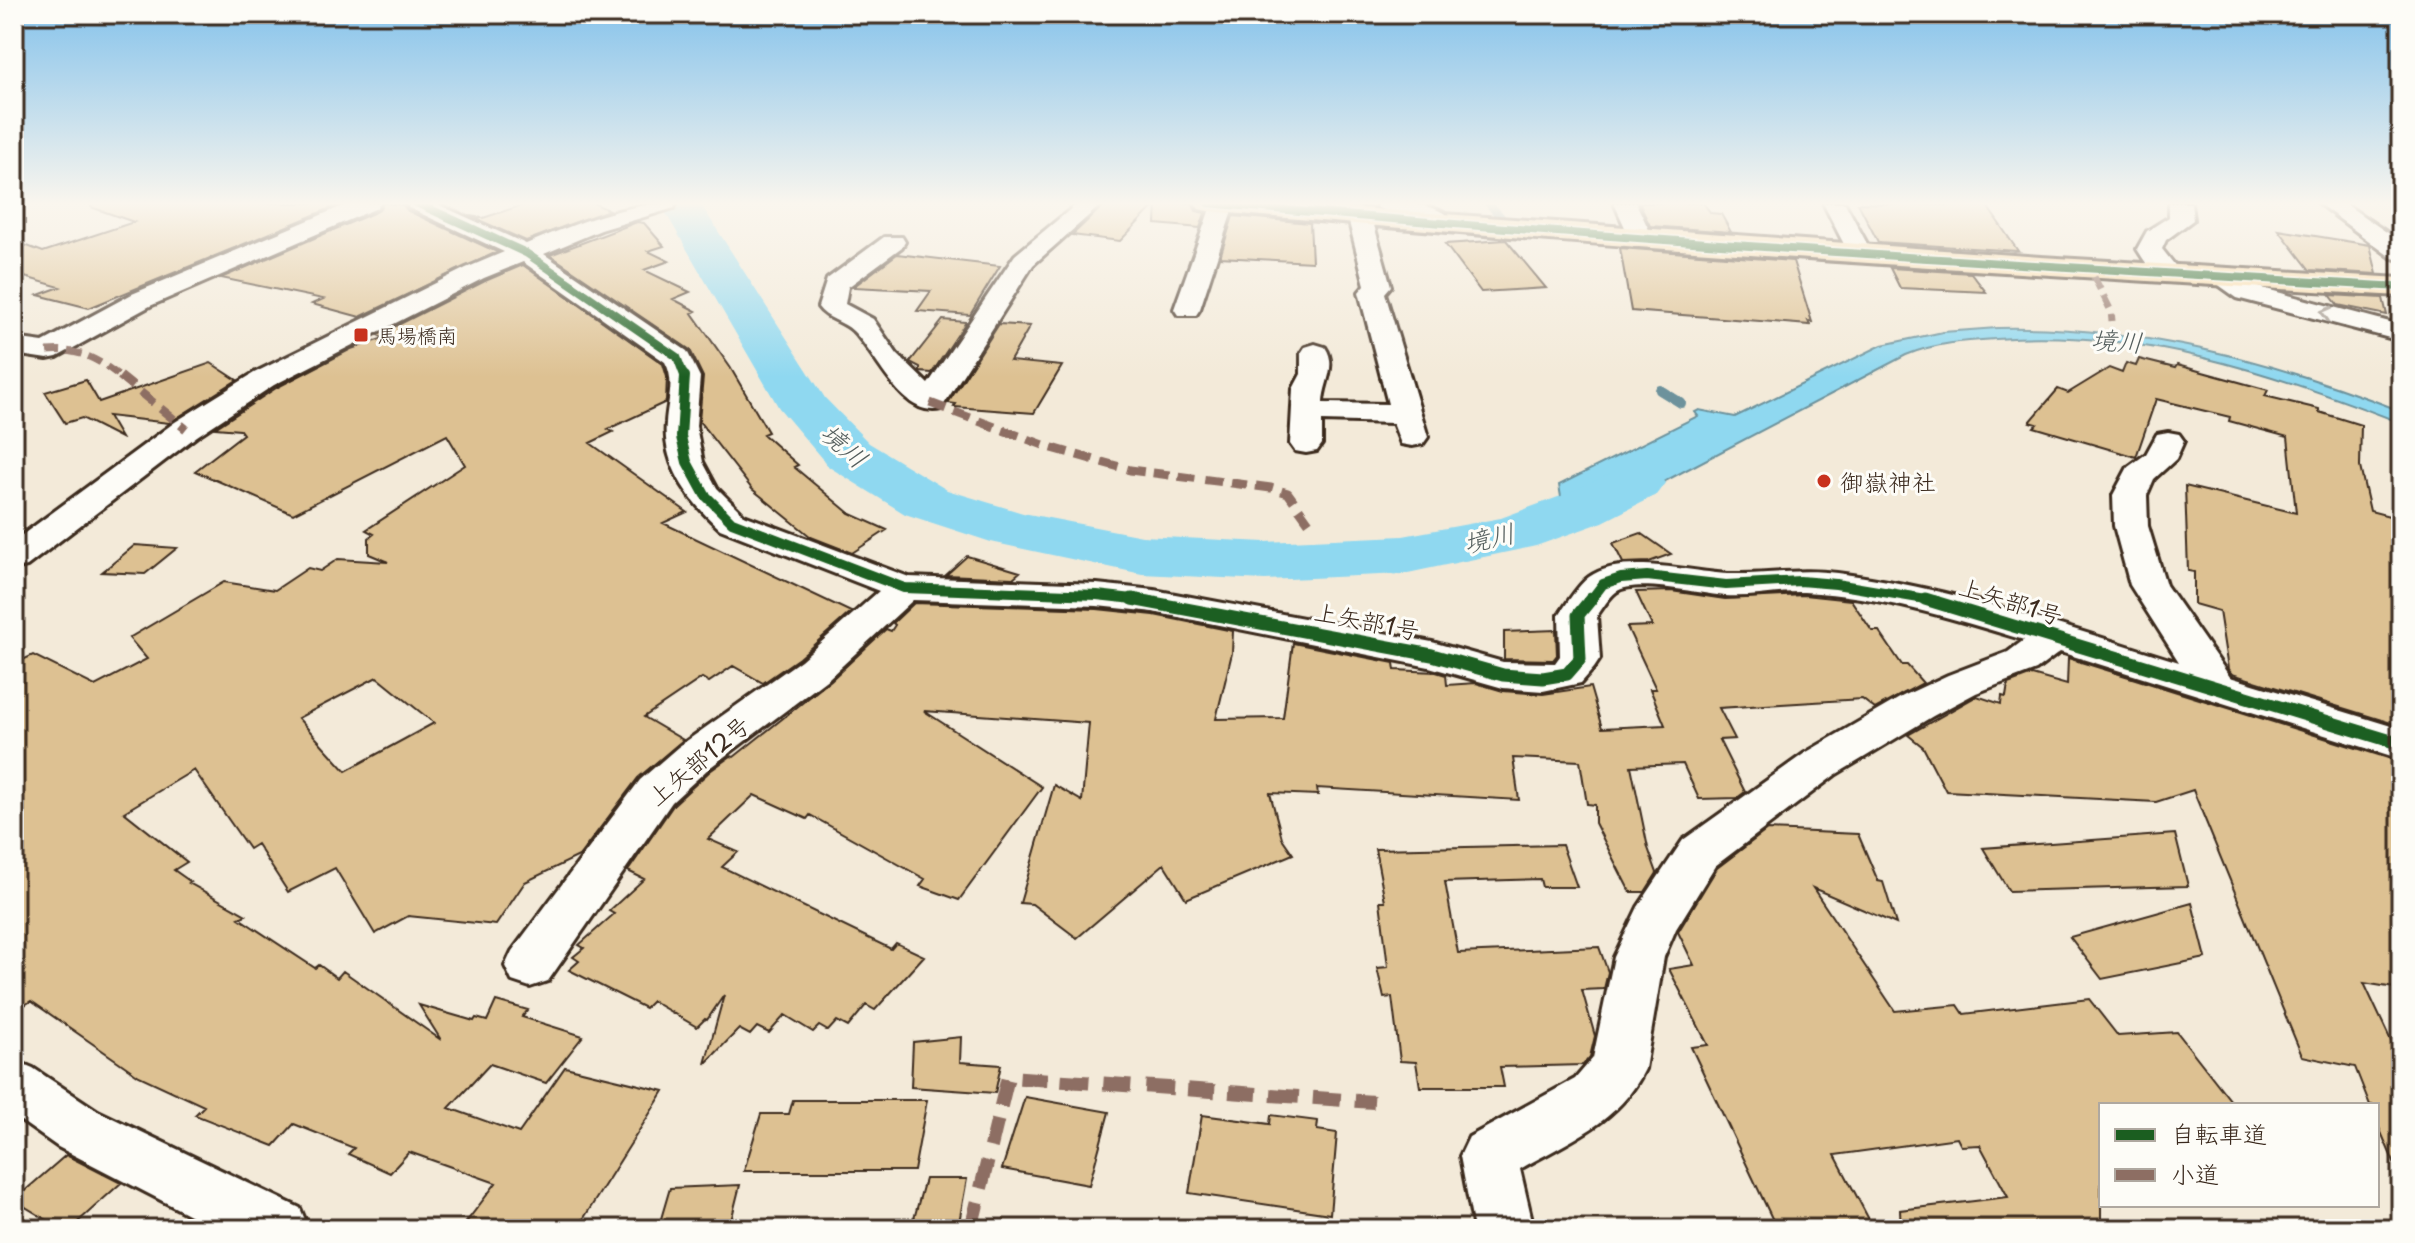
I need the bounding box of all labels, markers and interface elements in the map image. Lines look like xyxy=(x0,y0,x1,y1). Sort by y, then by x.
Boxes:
one-way arrow xyxy=(2319,306,2333,323)
water label: 境川 xyxy=(2090,319,2144,361)
place label: 馬場橋南 xyxy=(377,320,457,350)
marker: 馬場橋南 xyxy=(352,326,370,344)
water label: 境川 xyxy=(813,413,877,477)
place label: 御嶽神社 xyxy=(1840,463,1936,499)
marker: 御嶽神社 xyxy=(1815,472,1833,490)
water label: 境川 xyxy=(1459,512,1519,562)
street label: 上矢部1号 xyxy=(1955,567,2067,633)
street label: 上矢部1号 xyxy=(1311,592,1423,648)
street label: 上矢部12号 xyxy=(639,706,757,814)
legend xyxy=(2099,1103,2379,1207)
text: 自転車道 xyxy=(2171,1115,2267,1151)
text: 小道 xyxy=(2171,1155,2219,1191)

